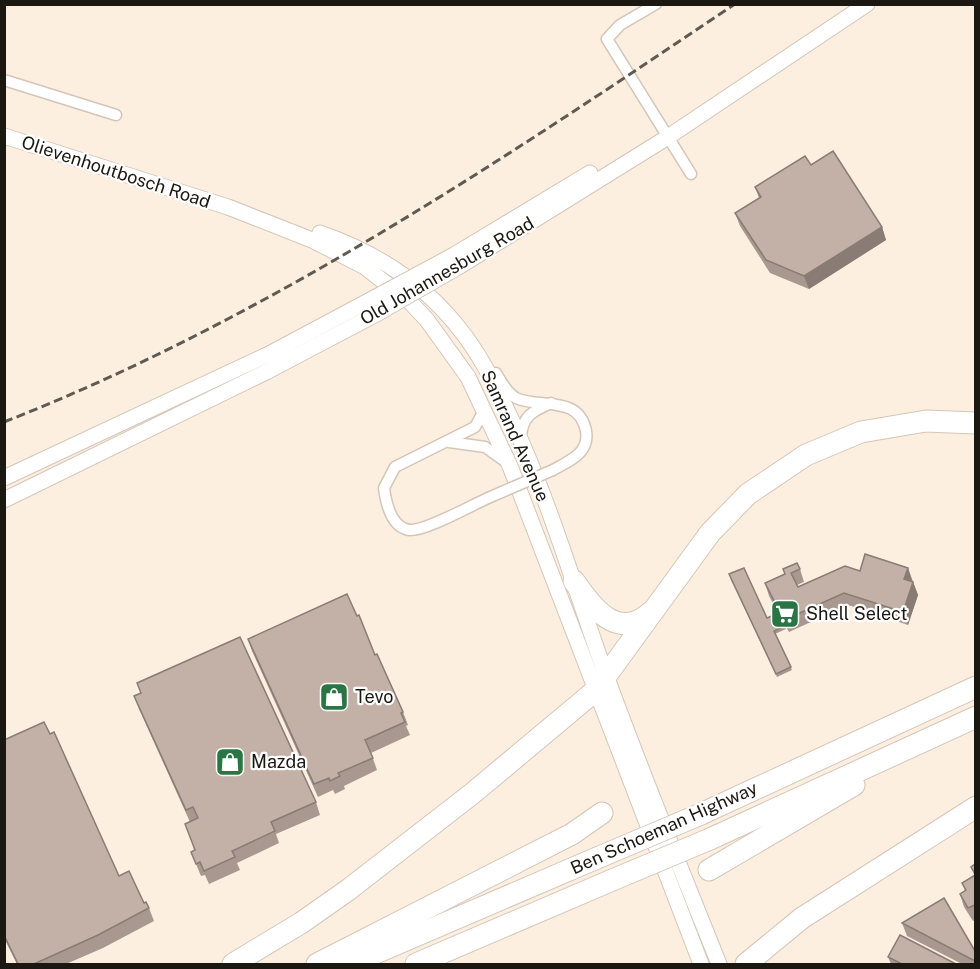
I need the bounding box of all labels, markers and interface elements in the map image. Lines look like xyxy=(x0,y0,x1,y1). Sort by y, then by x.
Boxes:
street label: Olievenhoutbosch Road xyxy=(19,131,213,212)
street label: Old Johannesburg Road xyxy=(356,212,537,329)
street label: Samrand Avenue xyxy=(477,367,554,505)
supermarket icon: Shell Select xyxy=(769,598,801,630)
place label: Shell Select xyxy=(806,603,907,624)
shop icon: Tevo xyxy=(318,681,350,713)
place label: Tevo xyxy=(355,686,394,707)
shop icon: Mazda xyxy=(214,746,246,778)
place label: Mazda xyxy=(251,751,306,772)
street label: Ben Schoeman Highway xyxy=(567,777,761,878)

